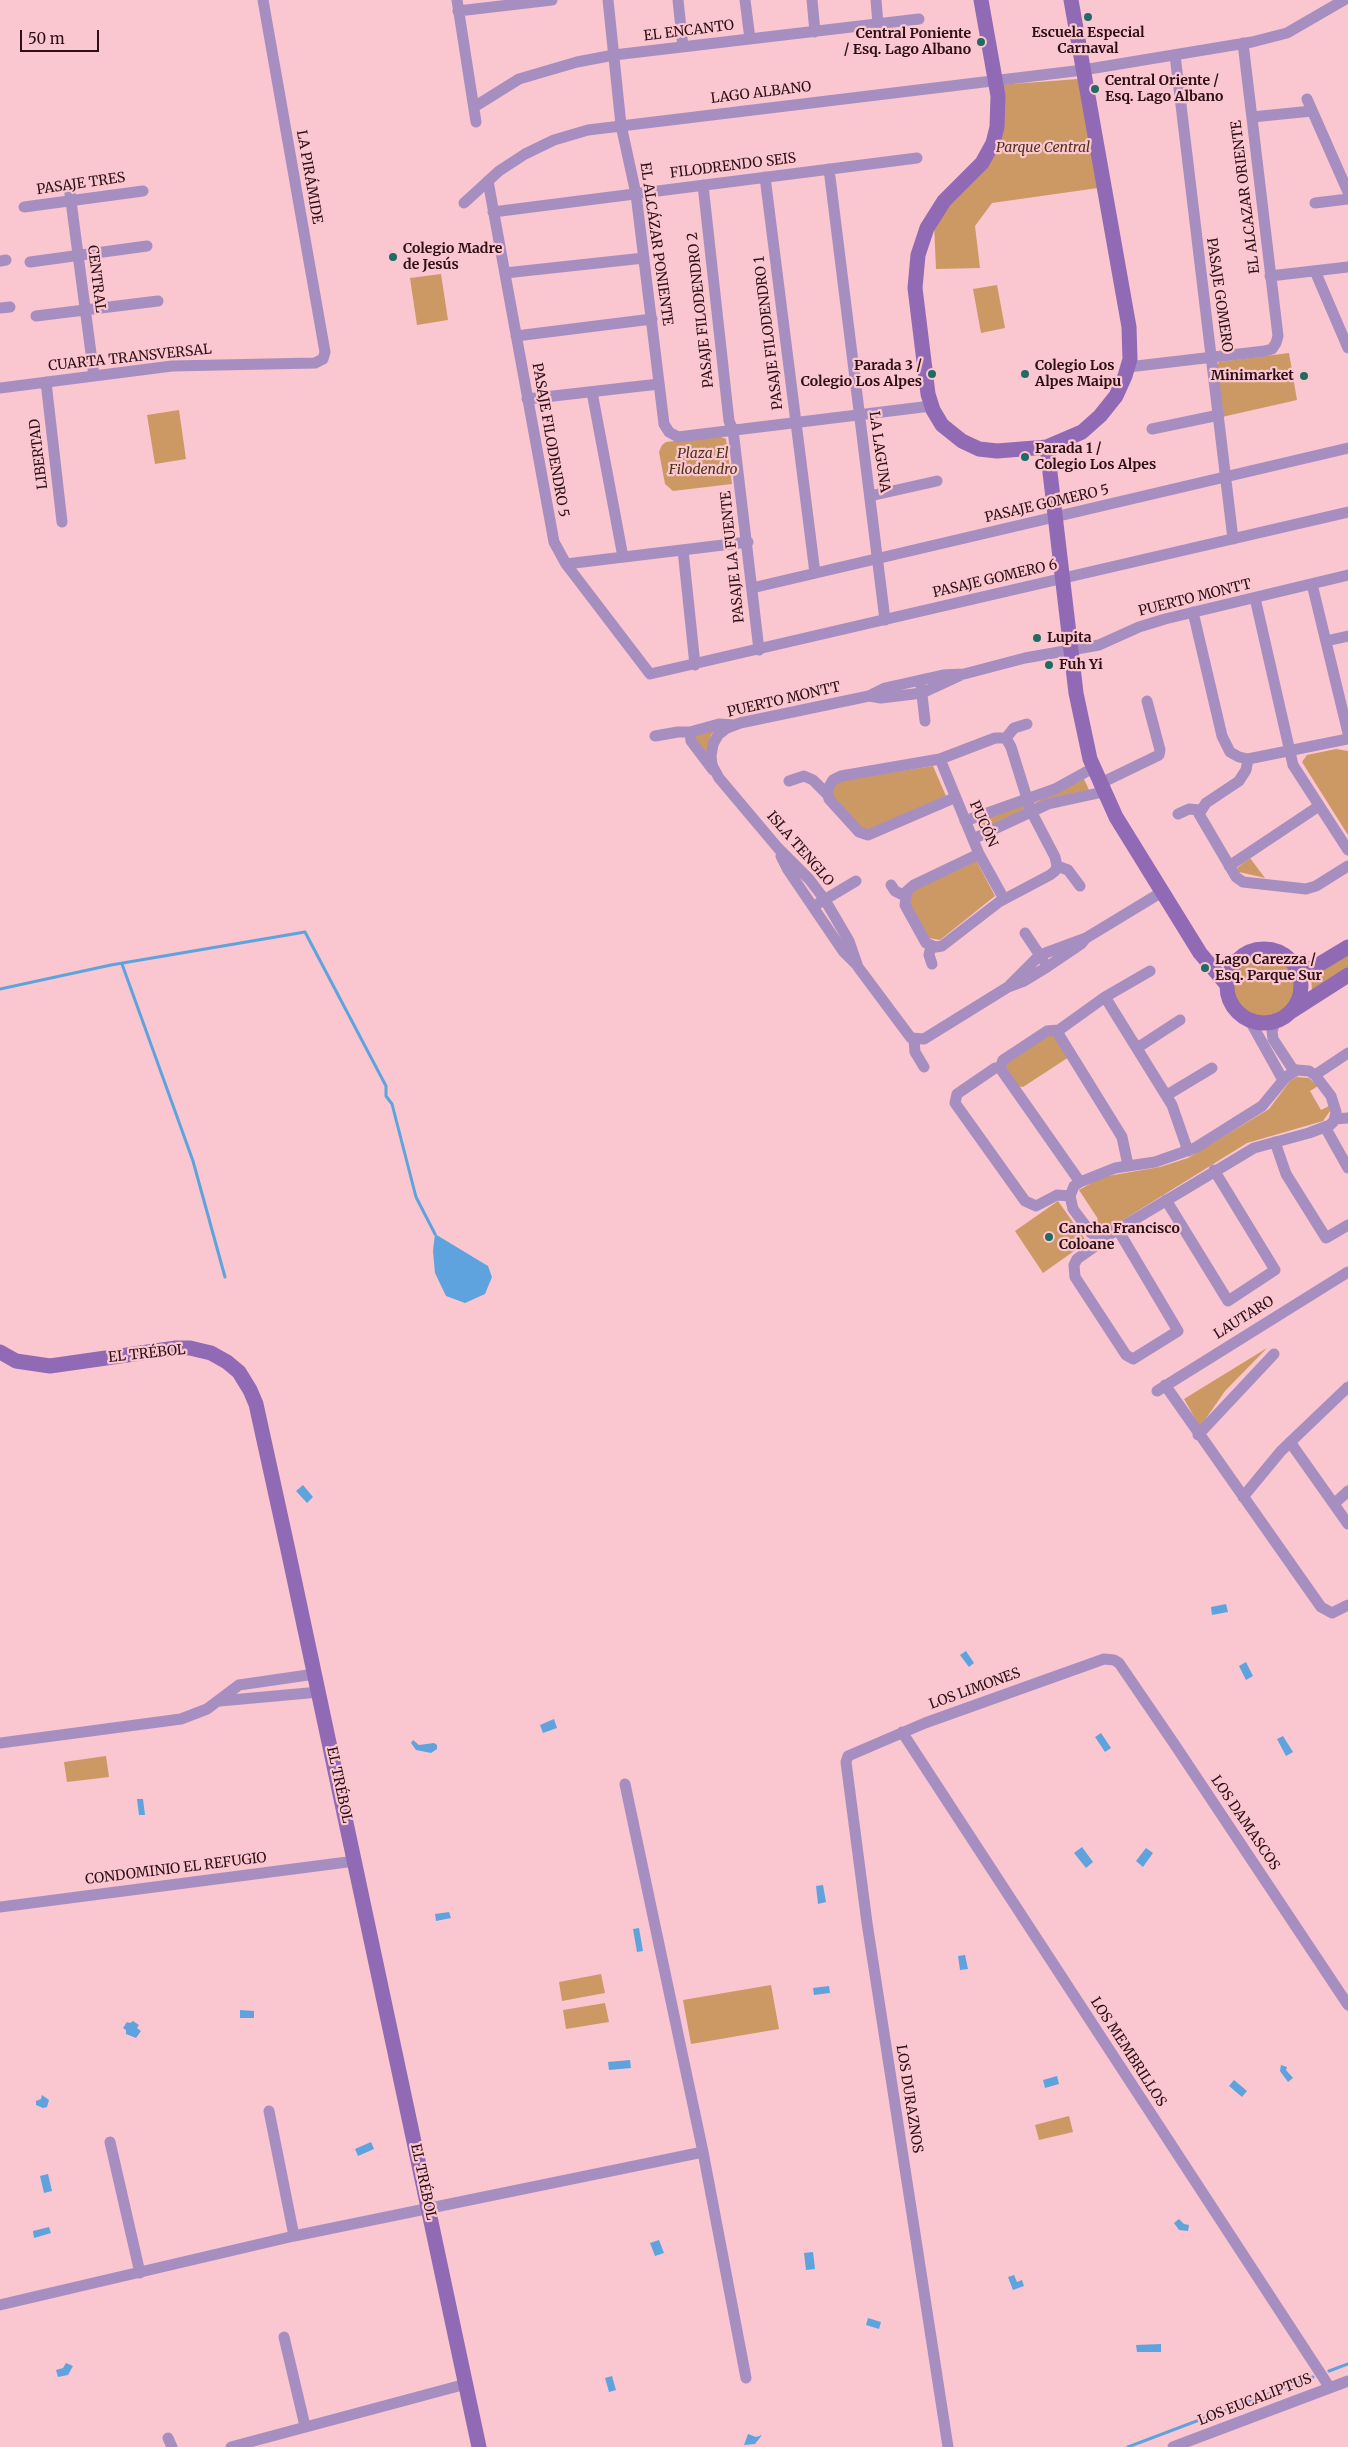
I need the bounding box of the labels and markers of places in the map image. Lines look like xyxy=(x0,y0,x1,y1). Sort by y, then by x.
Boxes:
marker: Escuela Especial Carnaval xyxy=(1082,11,1094,23)
place label: Escuela Especial Carnaval xyxy=(1031,25,1145,58)
place label: Central Poniente / Esq. Lago Albano xyxy=(844,26,971,58)
marker: Central Poniente / Esq. Lago Albano xyxy=(975,36,987,48)
place label: Central Oriente / Esq. Lago Albano xyxy=(1105,73,1223,105)
marker: Central Oriente / Esq. Lago Albano xyxy=(1089,83,1101,95)
place label: Colegio Madre de Jesús xyxy=(403,241,502,274)
marker: Colegio Madre de Jesús xyxy=(387,251,399,263)
place label: Parada 3 / Colegio Los Alpes xyxy=(801,358,922,391)
place label: Colegio Los Alpes Maipu xyxy=(1035,358,1121,391)
marker: Parada 3 / Colegio Los Alpes xyxy=(926,368,938,380)
marker: Colegio Los Alpes Maipu xyxy=(1019,368,1031,380)
place label: Minimarket xyxy=(1211,368,1294,384)
marker: Minimarket xyxy=(1298,370,1310,382)
place label: Parada 1 / Colegio Los Alpes xyxy=(1035,441,1156,474)
marker: Parada 1 / Colegio Los Alpes xyxy=(1019,451,1031,463)
place label: Lupita xyxy=(1047,630,1091,646)
marker: Lupita xyxy=(1031,632,1043,644)
place label: Fuh Yi xyxy=(1059,657,1103,673)
marker: Fuh Yi xyxy=(1043,659,1055,671)
place label: Lago Carezza / Esq. Parque Sur xyxy=(1215,952,1322,984)
marker: Lago Carezza / Esq. Parque Sur xyxy=(1199,962,1211,974)
place label: Cancha Francisco Coloane xyxy=(1059,1221,1180,1254)
marker: Cancha Francisco Coloane xyxy=(1043,1231,1055,1243)

